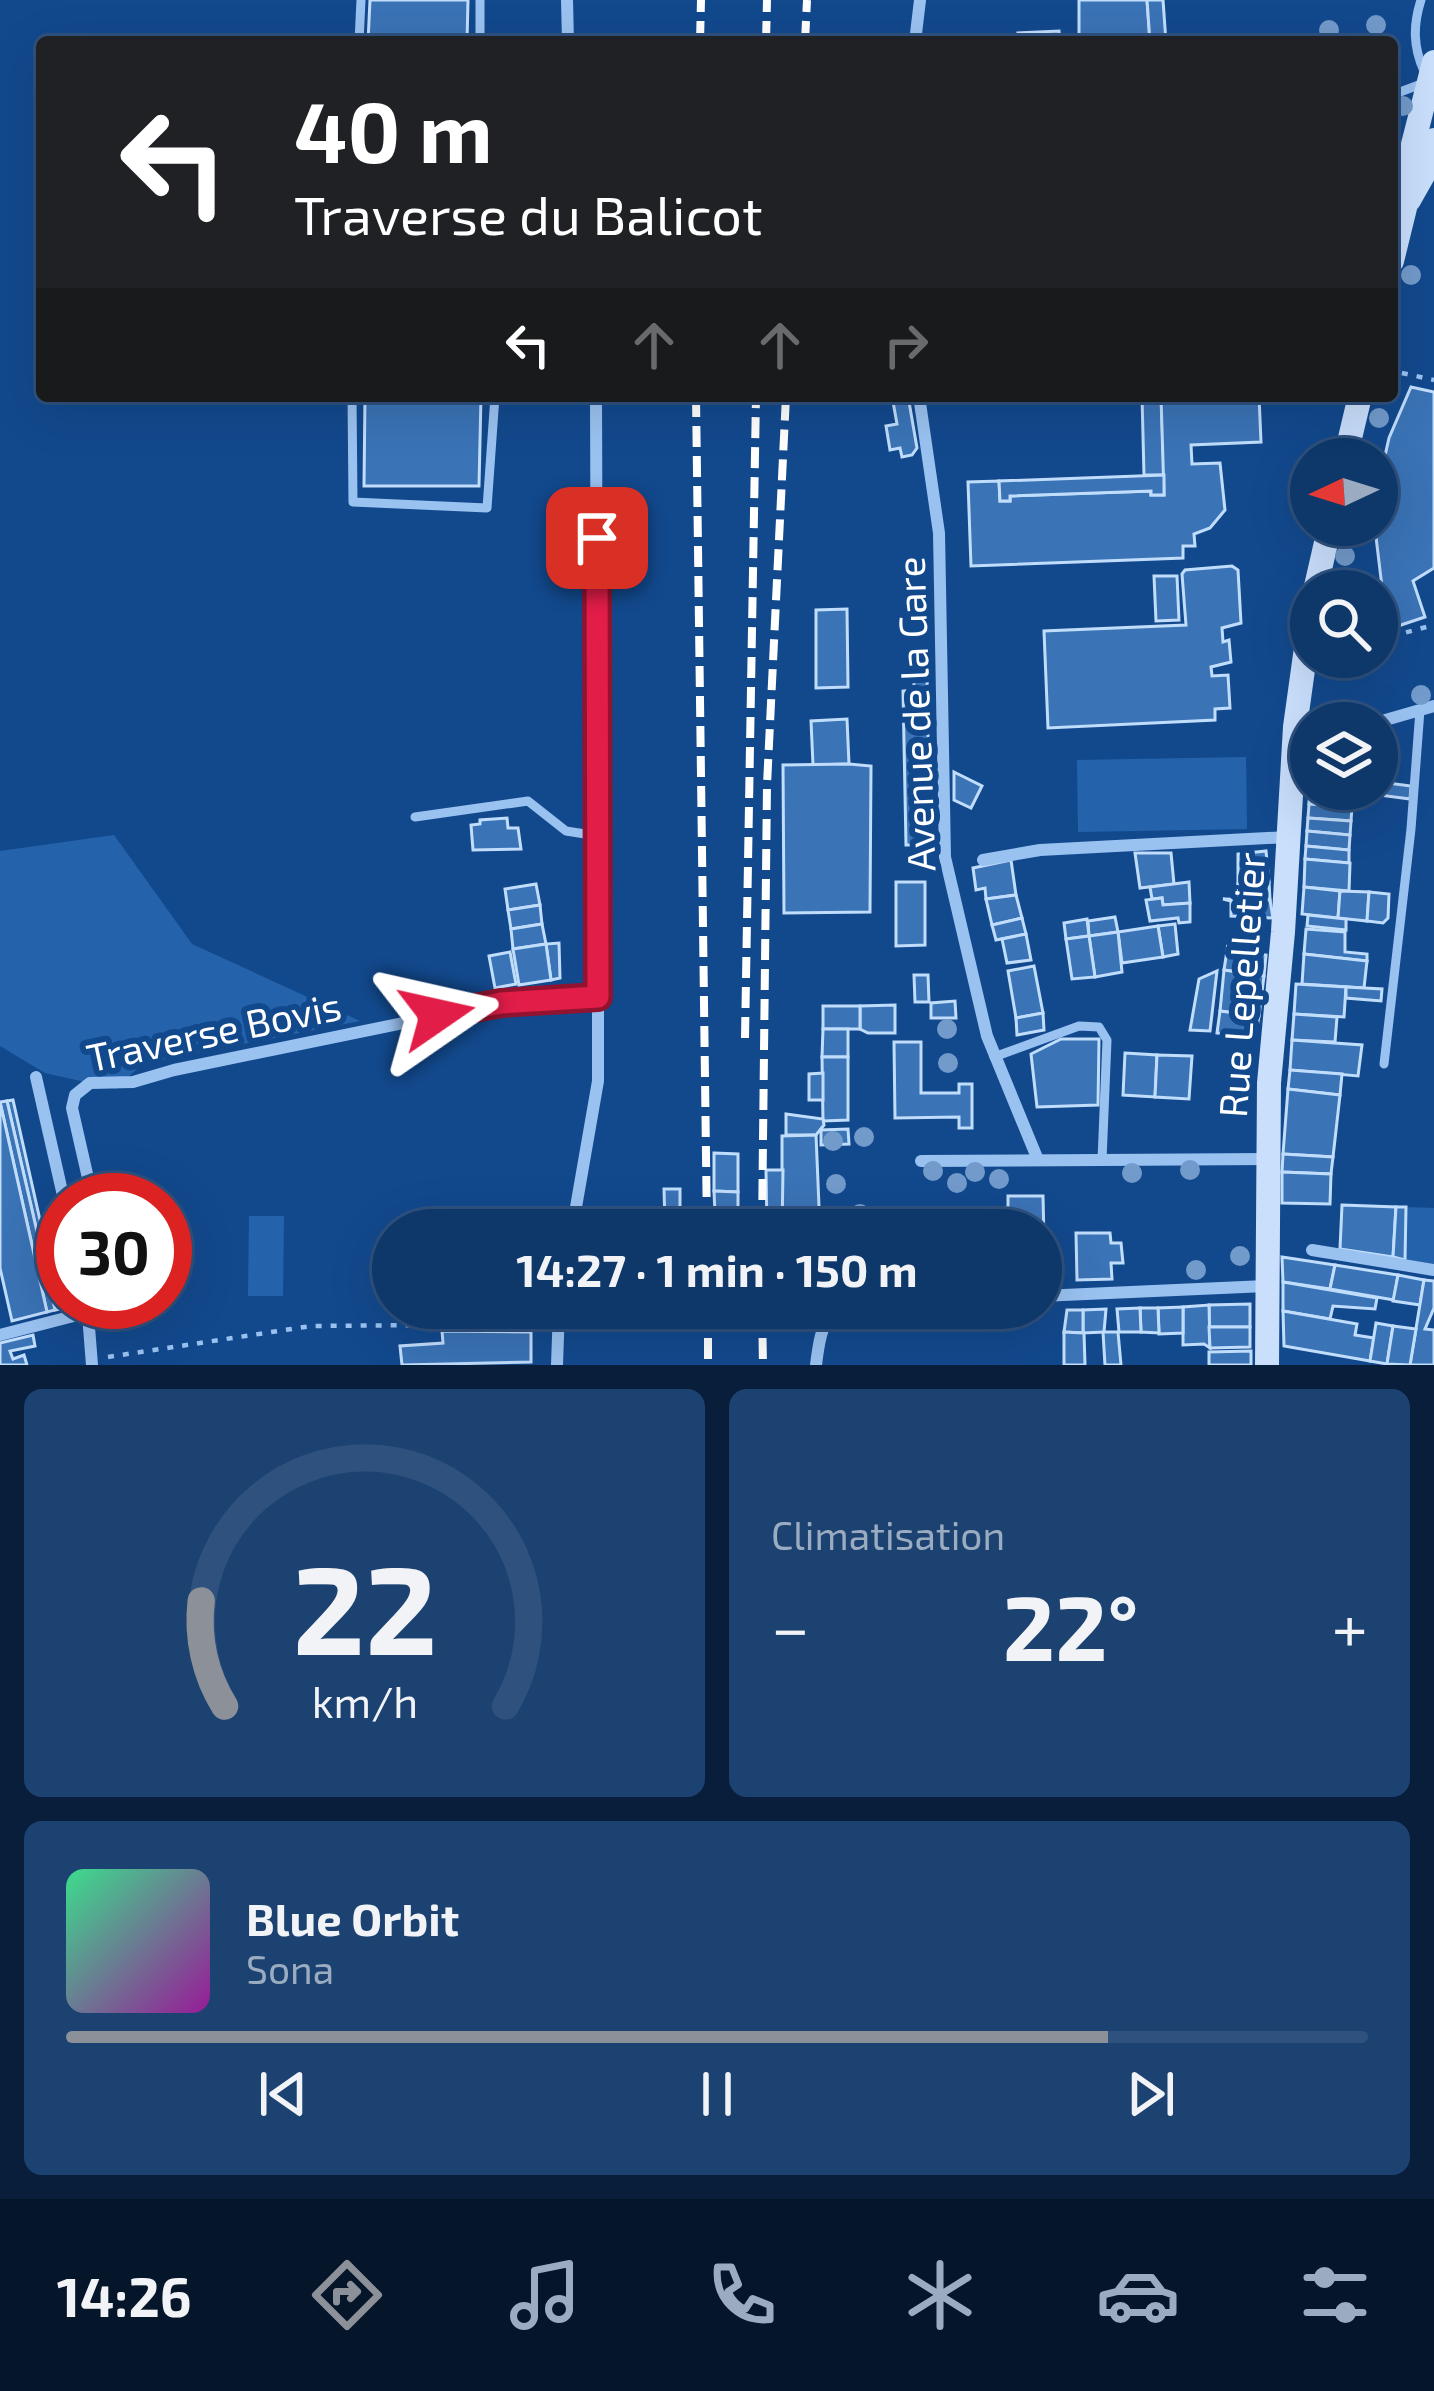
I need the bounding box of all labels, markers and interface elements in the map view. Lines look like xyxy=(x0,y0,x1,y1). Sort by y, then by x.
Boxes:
text: 40 m xyxy=(294,79,493,180)
icon: left xyxy=(96,84,252,240)
text: Traverse du Balicot xyxy=(294,181,763,246)
icon: left xyxy=(495,312,561,378)
icon: ahead xyxy=(621,312,687,378)
icon: ahead xyxy=(747,312,813,378)
icon: right xyxy=(873,312,939,378)
north arrow xyxy=(1290,438,1398,546)
map controls xyxy=(1290,438,1398,810)
pin xyxy=(546,487,648,589)
icon: arrive xyxy=(564,505,630,571)
street label: Avenue de la Gare xyxy=(886,556,943,872)
button: search xyxy=(1290,570,1398,678)
button: layers xyxy=(1290,702,1398,810)
street label: Rue Lepelletier xyxy=(1208,851,1273,1119)
position arrow xyxy=(374,952,500,1078)
street label: Traverse Bovis xyxy=(82,981,345,1080)
speed limit sign: 30 xyxy=(36,1173,192,1329)
text: 14:27 · 1 min · 150 m xyxy=(516,1242,918,1296)
text: Climatisation xyxy=(771,1511,1005,1558)
text: 22 xyxy=(292,1530,437,1680)
text: 22° xyxy=(1003,1571,1138,1679)
text: − xyxy=(771,1586,810,1665)
text: + xyxy=(1332,1586,1368,1665)
text: km/h xyxy=(311,1675,418,1727)
text: Blue Orbit xyxy=(246,1891,459,1945)
text: Sona xyxy=(246,1945,334,1992)
icon: previous xyxy=(250,2061,316,2127)
icon: pause xyxy=(684,2061,750,2127)
icon: next xyxy=(1118,2061,1184,2127)
icon: directions xyxy=(305,2253,389,2337)
icon: music xyxy=(503,2253,587,2337)
icon: phone xyxy=(700,2253,784,2337)
icon: climate xyxy=(898,2253,982,2337)
icon: car xyxy=(1096,2253,1180,2337)
icon: filters xyxy=(1293,2253,1377,2337)
text: 14:26 xyxy=(57,2263,192,2328)

